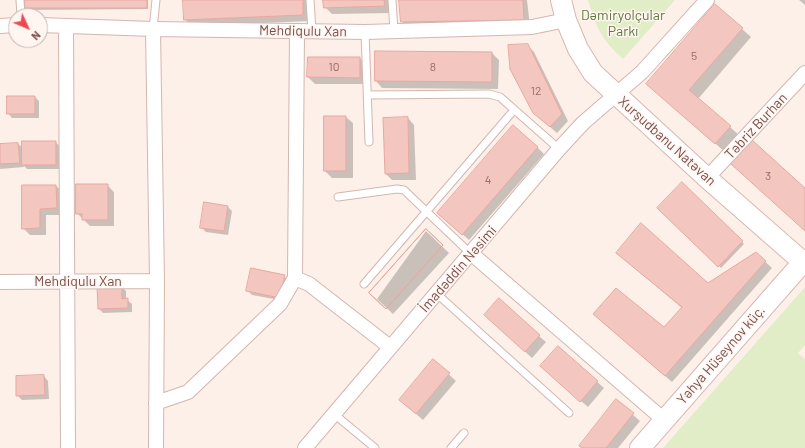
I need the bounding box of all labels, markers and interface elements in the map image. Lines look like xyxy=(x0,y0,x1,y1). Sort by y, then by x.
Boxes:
park label: Dəmiryolçular Parkı xyxy=(581,7,665,40)
north arrow xyxy=(8,8,48,48)
street label: Mehdiqulu Xan xyxy=(259,22,347,40)
text: N xyxy=(29,29,43,43)
house number: 5 xyxy=(691,49,697,63)
house number: 10 xyxy=(329,60,339,74)
house number: 8 xyxy=(430,60,436,74)
house number: 12 xyxy=(531,84,541,98)
street label: Təbriz Burhan xyxy=(721,89,791,163)
street label: Xurşudbanu Natəvan xyxy=(615,93,719,189)
house number: 3 xyxy=(765,169,771,183)
house number: 4 xyxy=(485,173,491,187)
street label: İmadəddin Nəsimi xyxy=(416,222,500,316)
street label: Mehdiqulu Xan xyxy=(34,273,122,289)
street label: Yəhya Hüseynov küç. xyxy=(673,302,769,408)

